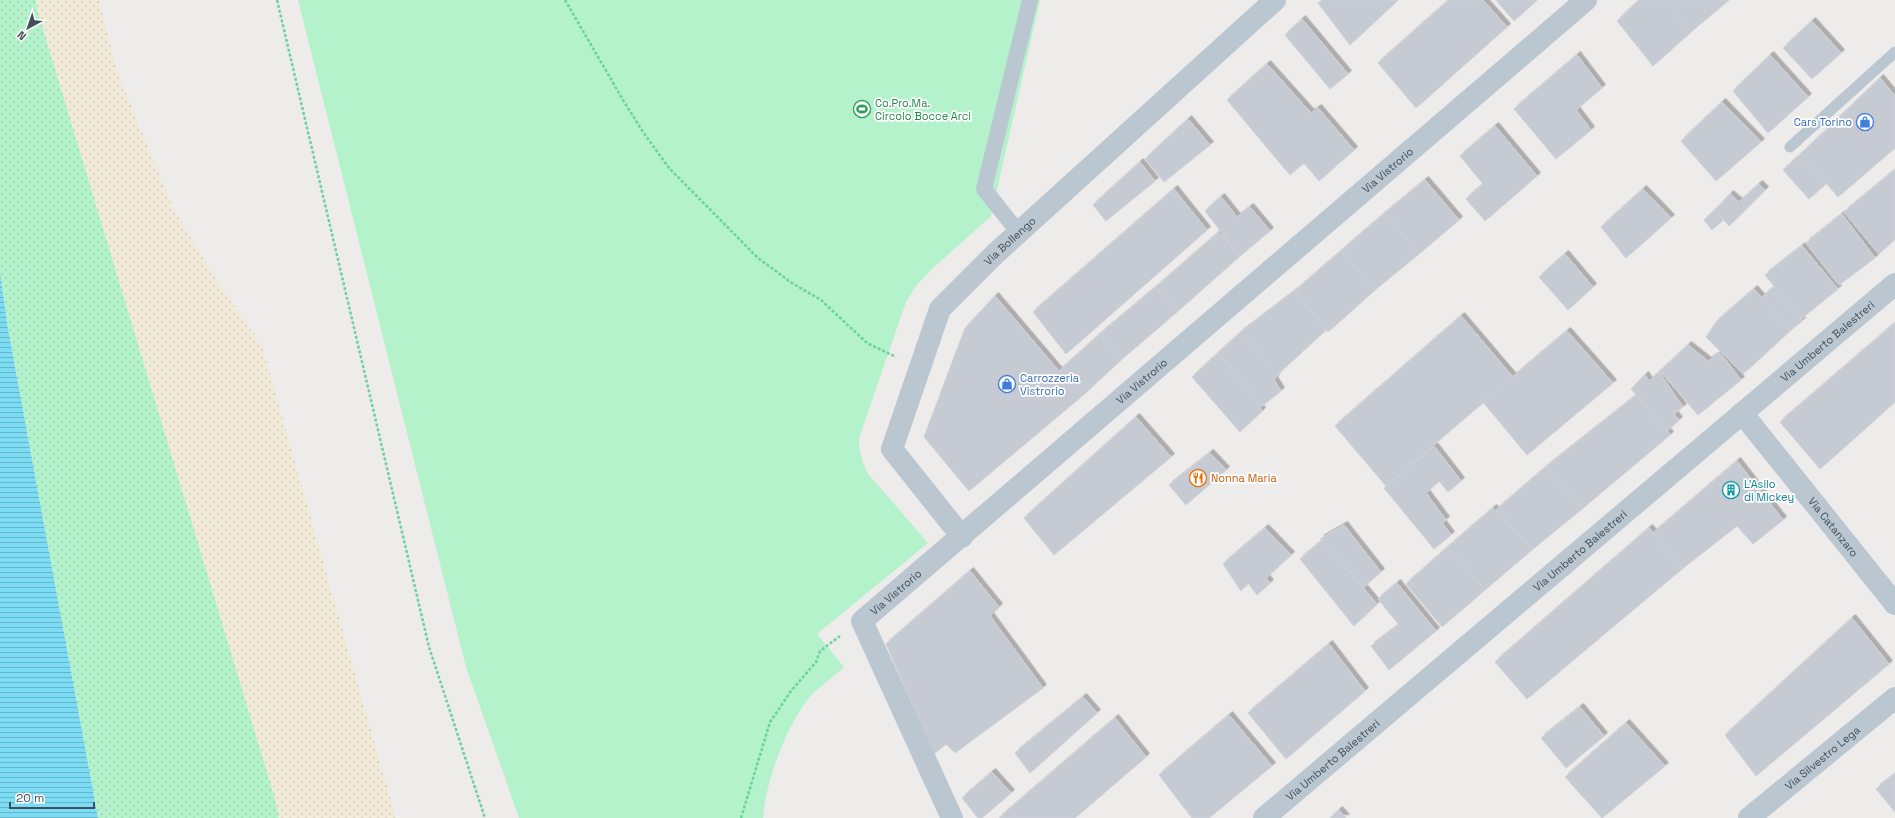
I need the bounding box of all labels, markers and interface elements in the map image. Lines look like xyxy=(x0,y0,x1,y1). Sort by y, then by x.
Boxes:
north arrow xyxy=(8,8,48,48)
text: N xyxy=(14,28,29,43)
place label: Co.Pro.Ma. Circolo Bocce Arci xyxy=(875,96,971,123)
sports icon: Co.Pro.Ma. Circolo Bocce Arci xyxy=(852,99,872,119)
shop icon: Cars Torino xyxy=(1855,112,1875,132)
place label: Cars Torino xyxy=(1794,115,1852,129)
street label: Via Vistrorio xyxy=(1359,144,1416,196)
street label: Via Bollengo xyxy=(981,213,1039,268)
street label: Via Umberto Balestreri xyxy=(1778,297,1877,385)
street label: Via Vistrorio xyxy=(1113,355,1170,407)
place label: Carrozzeria Vistrorio xyxy=(1020,371,1080,398)
shop icon: Carrozzeria Vistrorio xyxy=(997,374,1017,394)
restaurant icon: Nonna Maria xyxy=(1188,468,1208,488)
place label: Nonna Maria xyxy=(1211,471,1277,485)
place label: L'Asilo di Mickey xyxy=(1744,477,1794,504)
building icon: L'Asilo di Mickey xyxy=(1721,480,1741,500)
street label: Via Catanzaro xyxy=(1805,494,1862,560)
street label: Via Umberto Balestreri xyxy=(1530,507,1630,594)
street label: Via Vistrorio xyxy=(867,566,924,618)
street label: Via Umberto Balestreri xyxy=(1283,716,1383,804)
street label: Via Silvestro Lega xyxy=(1782,722,1863,793)
scale bar xyxy=(10,784,94,810)
text: 20 m xyxy=(16,790,44,806)

